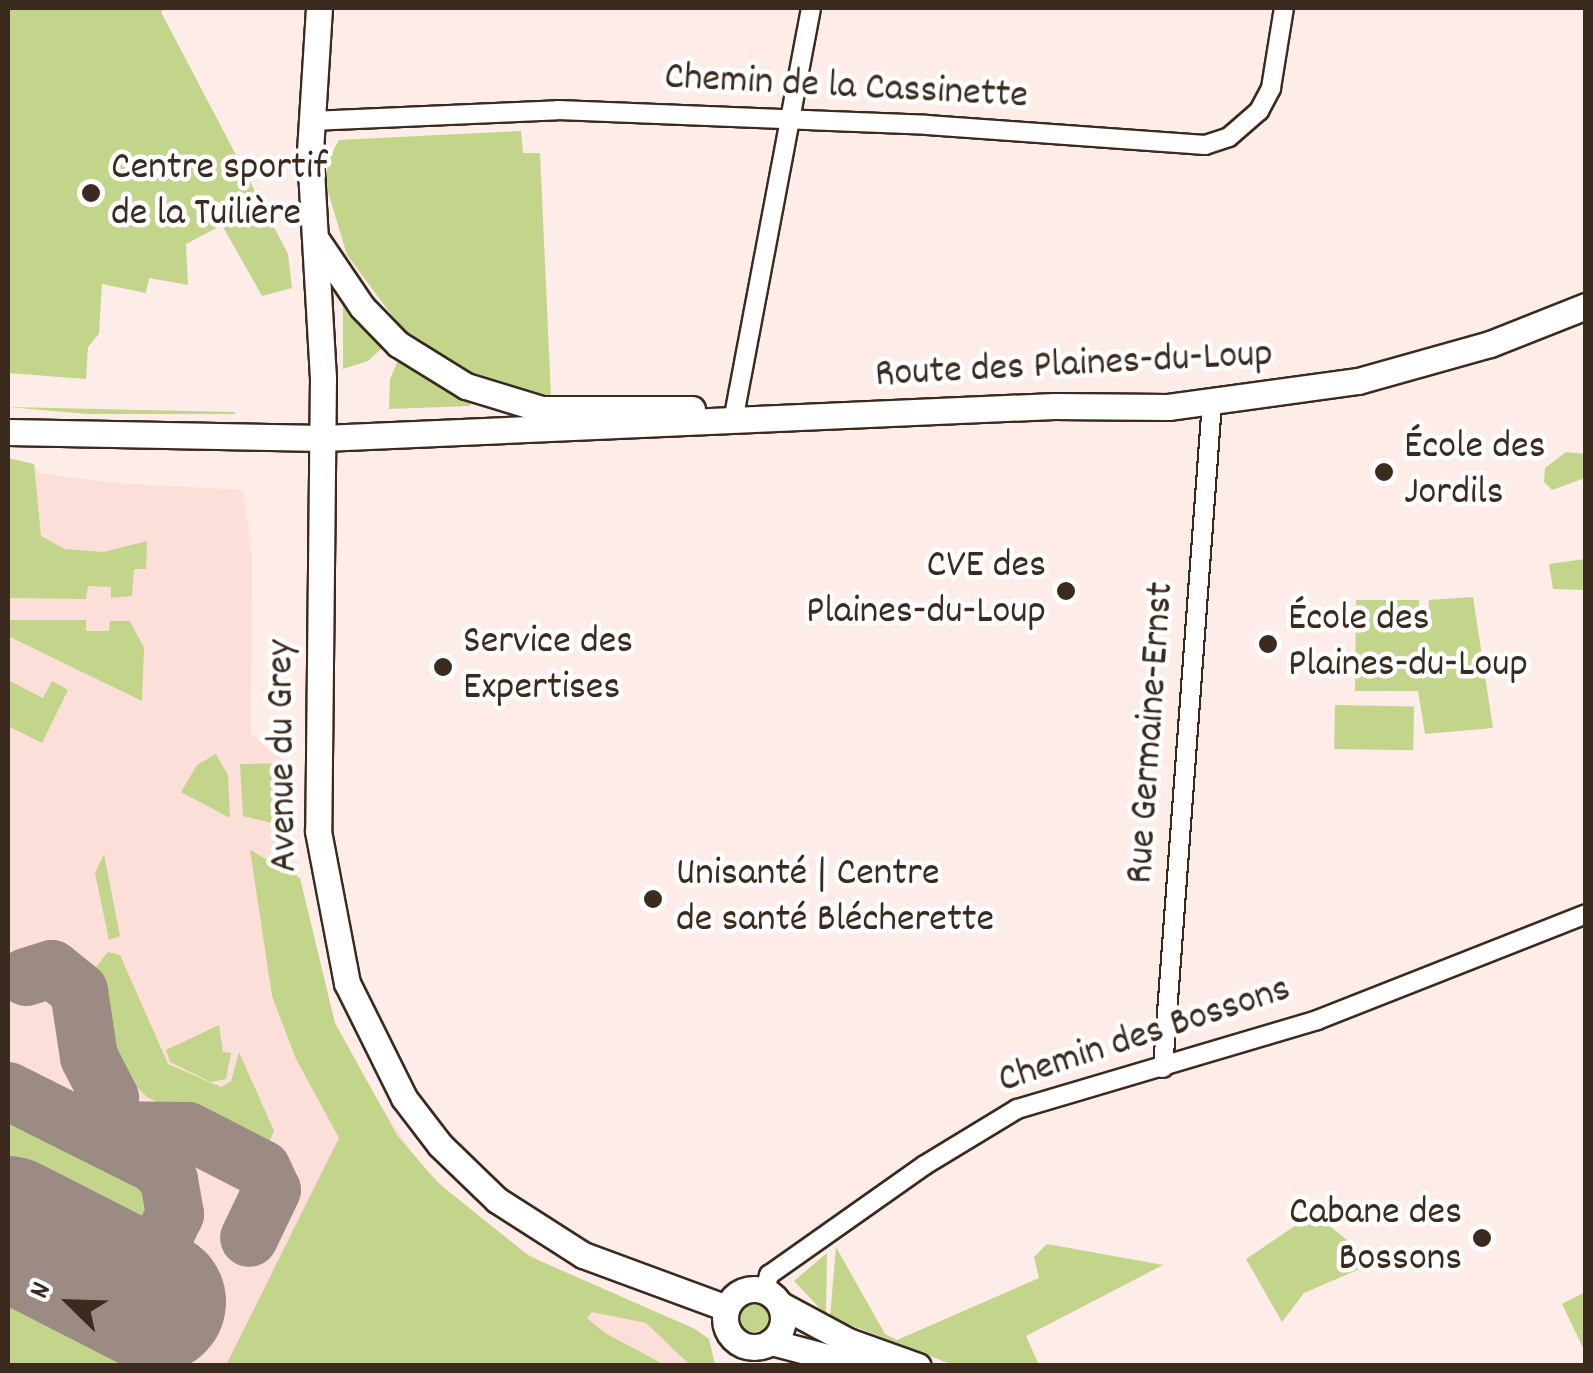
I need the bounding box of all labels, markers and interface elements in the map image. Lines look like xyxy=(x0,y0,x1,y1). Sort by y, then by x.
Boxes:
street label: Chemin de la Cassinette xyxy=(663,56,1029,122)
place label: Centre sportif de la Tuilière xyxy=(111,146,327,240)
marker: Centre sportif de la Tuilière xyxy=(80,182,102,204)
street label: Route des Plaines-du-Loup xyxy=(874,333,1274,401)
place label: École des Jordils xyxy=(1404,425,1546,519)
marker: École des Jordils xyxy=(1373,461,1395,483)
place label: CVE des Plaines-du-Loup xyxy=(806,544,1046,638)
marker: CVE des Plaines-du-Loup xyxy=(1055,580,1077,602)
street label: Rue Germaine-Ernst xyxy=(1119,580,1187,886)
place label: École des Plaines-du-Loup xyxy=(1288,597,1528,691)
place label: Service des Expertises xyxy=(463,620,633,714)
marker: École des Plaines-du-Loup xyxy=(1257,633,1279,655)
street label: Avenue du Grey xyxy=(259,639,311,873)
marker: Service des Expertises xyxy=(432,656,454,678)
place label: Unisanté | Centre de santé Blécherette xyxy=(676,852,994,946)
marker: Unisanté | Centre de santé Blécherette xyxy=(640,886,666,912)
street label: Chemin des Bossons xyxy=(993,967,1297,1107)
place label: Cabane des Bossons xyxy=(1289,1191,1462,1285)
marker: Cabane des Bossons xyxy=(1471,1227,1493,1249)
north arrow xyxy=(20,1253,120,1353)
text: N xyxy=(21,1277,63,1305)

